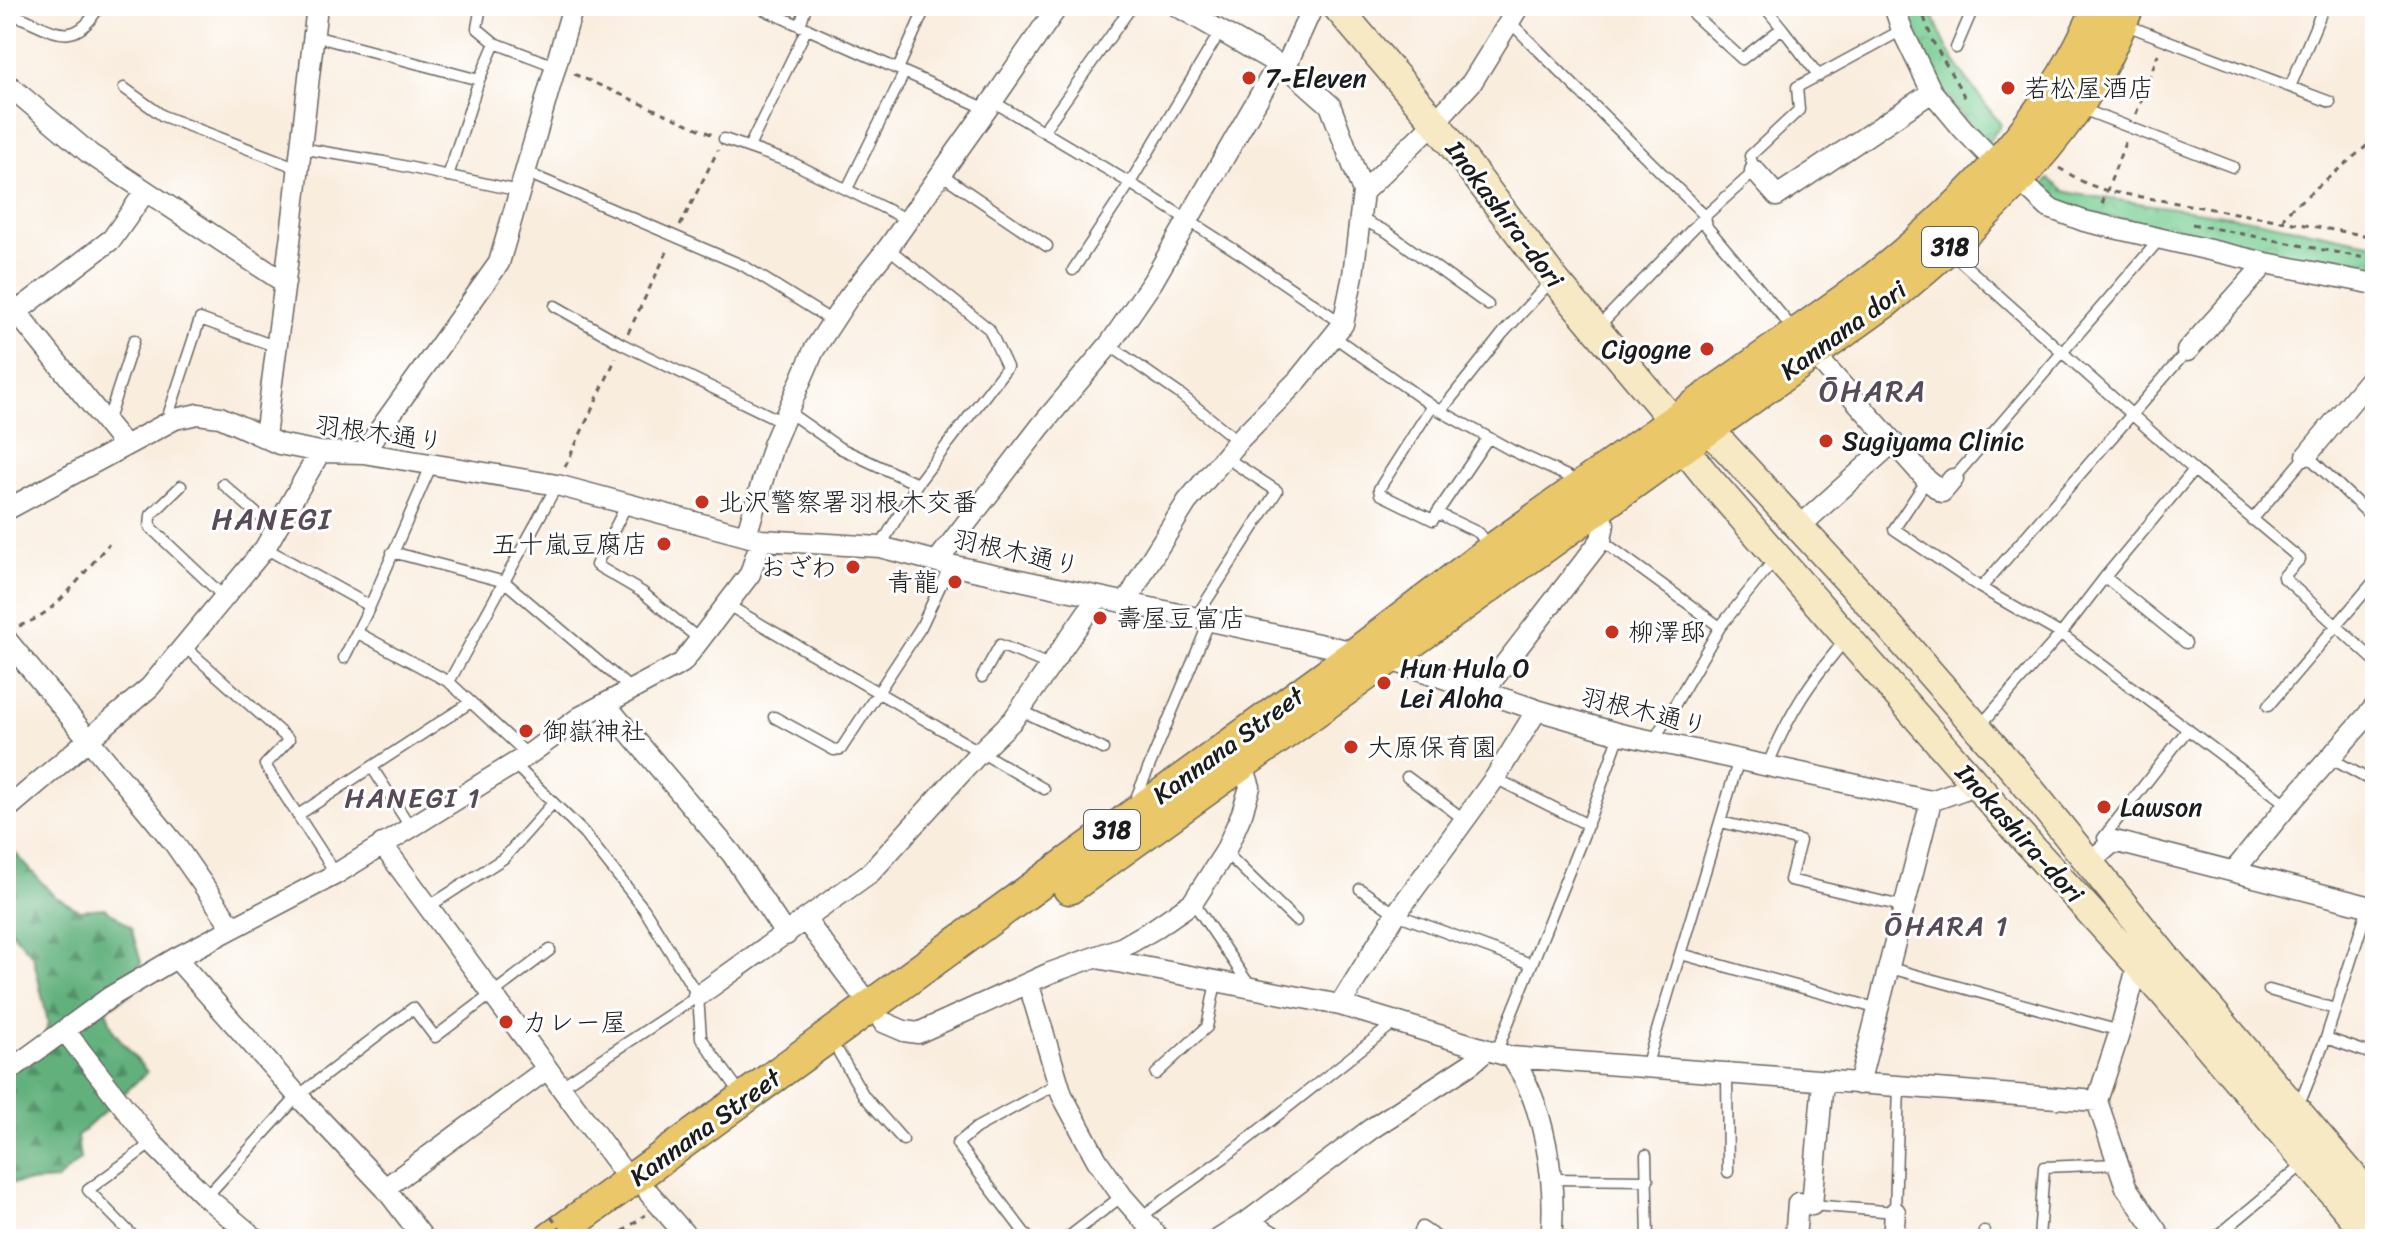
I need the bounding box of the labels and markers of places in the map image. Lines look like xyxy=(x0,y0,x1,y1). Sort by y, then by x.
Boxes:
place label: 7-Eleven xyxy=(1265,55,1367,101)
place label: 若松屋酒店 xyxy=(2024,65,2154,111)
marker: 7-Eleven xyxy=(1240,69,1258,87)
marker: 若松屋酒店 xyxy=(1999,79,2017,97)
place label: Cigogne xyxy=(1601,326,1691,372)
marker: Cigogne xyxy=(1698,340,1716,358)
place label: Sugiyama Clinic xyxy=(1842,418,2024,464)
marker: Sugiyama Clinic xyxy=(1817,432,1835,450)
place label: 北沢警察署羽根木交番 xyxy=(718,479,978,525)
marker: 北沢警察署羽根木交番 xyxy=(693,493,711,511)
place label: 五十嵐豆腐店 xyxy=(492,521,648,567)
marker: 五十嵐豆腐店 xyxy=(655,535,673,553)
place label: おざわ xyxy=(760,544,837,590)
marker: おざわ xyxy=(844,558,862,576)
place label: 青龍 xyxy=(887,559,939,605)
marker: 青龍 xyxy=(946,573,964,591)
place label: 壽屋豆富店 xyxy=(1116,595,1246,641)
marker: 壽屋豆富店 xyxy=(1091,609,1109,627)
place label: 柳澤邸 xyxy=(1628,609,1706,655)
marker: 柳澤邸 xyxy=(1603,623,1621,641)
place label: Hun Hula O Lei Aloha xyxy=(1400,645,1530,721)
marker: Hun Hula O Lei Aloha xyxy=(1375,674,1393,692)
place label: 御嶽神社 xyxy=(542,708,646,754)
marker: 御嶽神社 xyxy=(517,722,535,740)
place label: 大原保育園 xyxy=(1367,724,1497,770)
marker: 大原保育園 xyxy=(1342,738,1360,756)
place label: Lawson xyxy=(2120,784,2202,830)
marker: Lawson xyxy=(2095,798,2113,816)
place label: カレー屋 xyxy=(522,999,627,1045)
marker: カレー屋 xyxy=(497,1013,515,1031)

